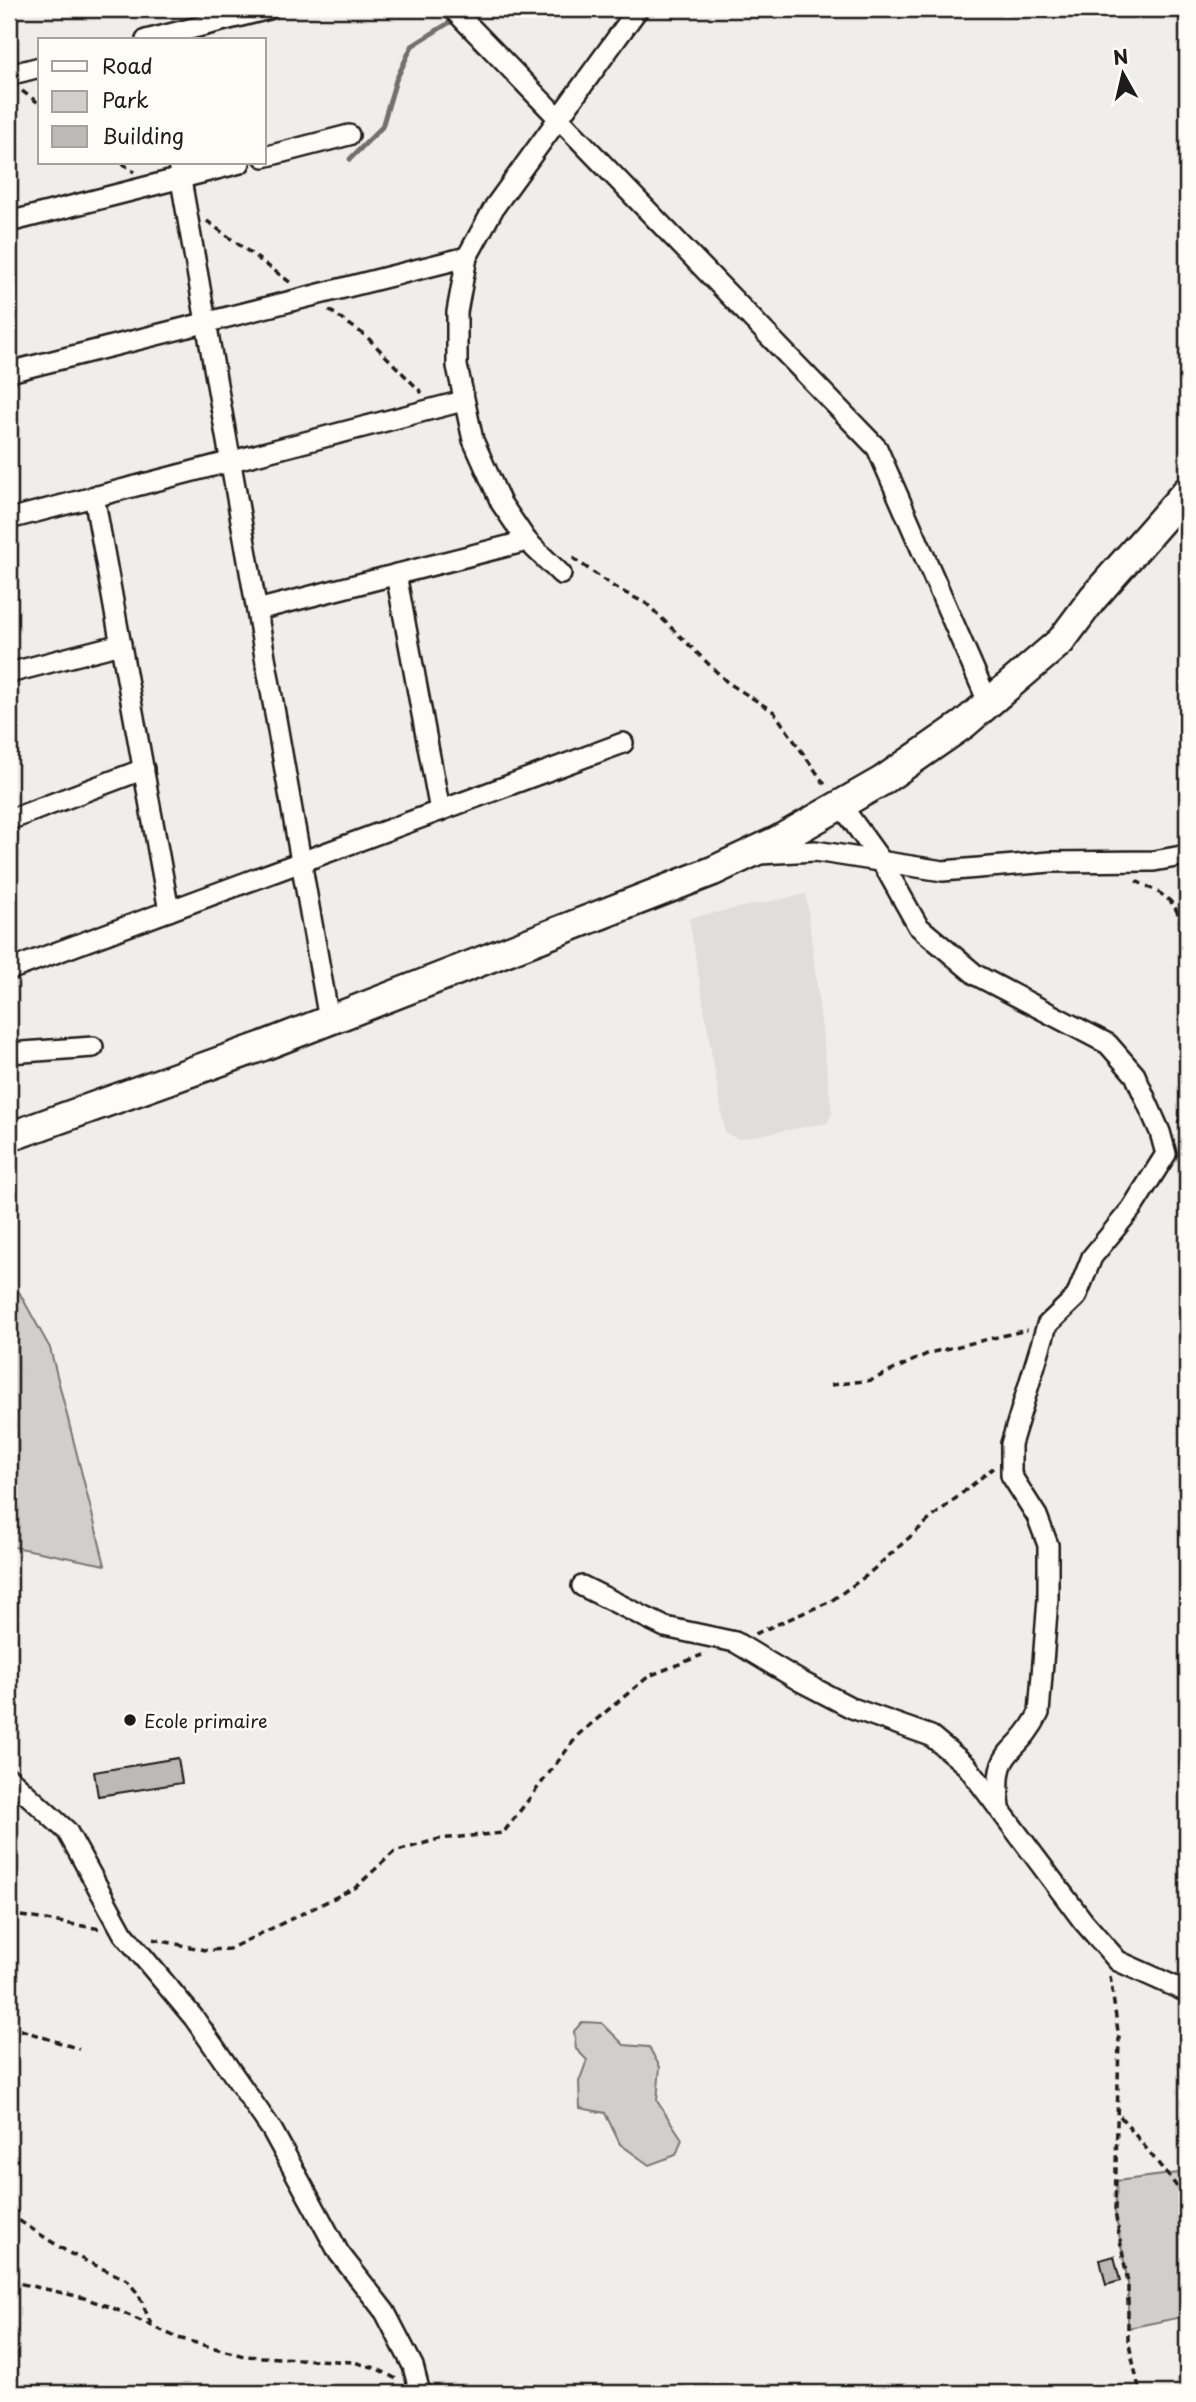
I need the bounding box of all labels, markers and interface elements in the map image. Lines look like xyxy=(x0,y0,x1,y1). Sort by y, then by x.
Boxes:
legend xyxy=(38,38,266,164)
north arrow xyxy=(1088,38,1158,108)
text: N xyxy=(1111,41,1130,71)
text: Road xyxy=(102,49,153,81)
text: Park xyxy=(102,83,149,115)
text: Building xyxy=(102,119,184,151)
place label: Ecole primaire xyxy=(144,1707,268,1734)
marker: Ecole primaire xyxy=(122,1712,138,1728)

